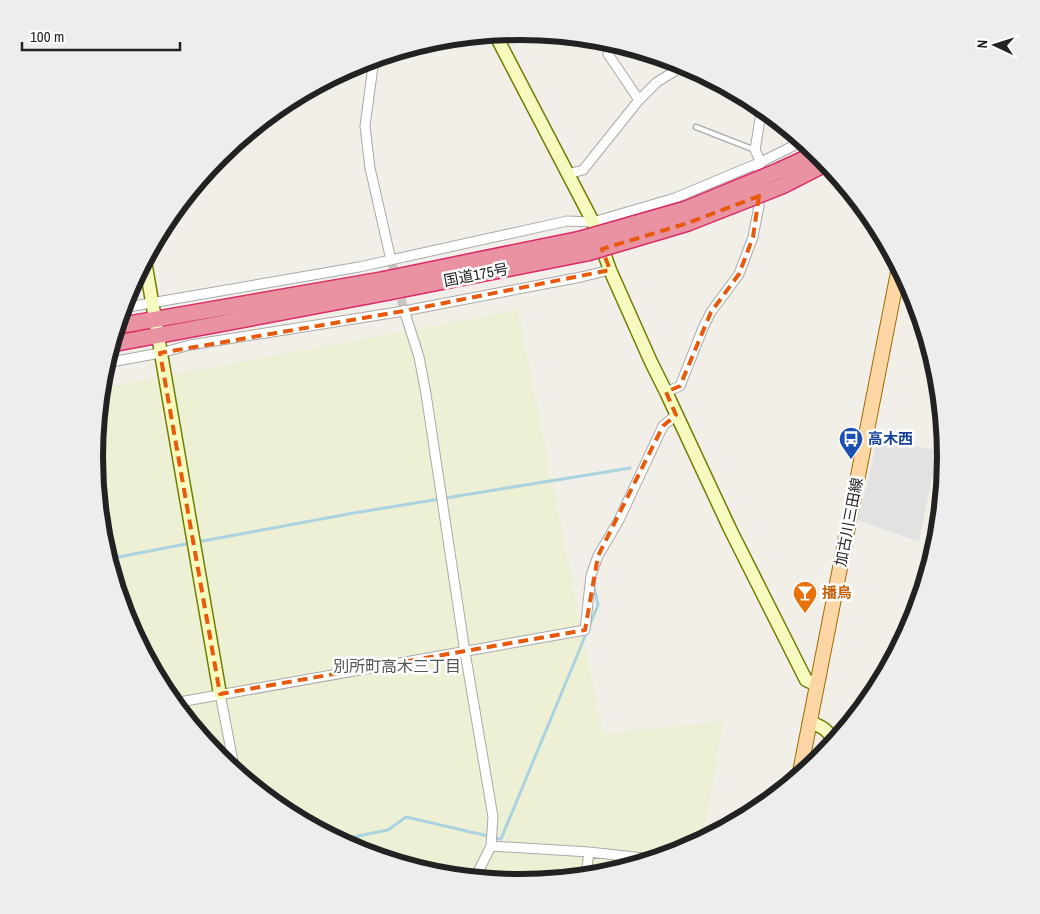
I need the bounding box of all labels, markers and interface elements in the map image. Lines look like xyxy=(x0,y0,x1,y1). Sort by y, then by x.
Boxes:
scale bar xyxy=(22,20,180,52)
north arrow xyxy=(970,20,1020,70)
text: 100 m xyxy=(30,26,64,47)
text: N xyxy=(973,39,991,49)
street label: 国道175号 xyxy=(442,258,510,291)
bus stop icon: 高木西 xyxy=(838,426,864,460)
place label: 高木西 xyxy=(868,428,913,449)
street label: 加古川三田線 xyxy=(830,476,867,568)
bar icon: 播鳥 xyxy=(792,580,818,614)
place label: 播鳥 xyxy=(822,582,852,603)
district label: 別所町高木三丁目 xyxy=(333,655,461,677)

